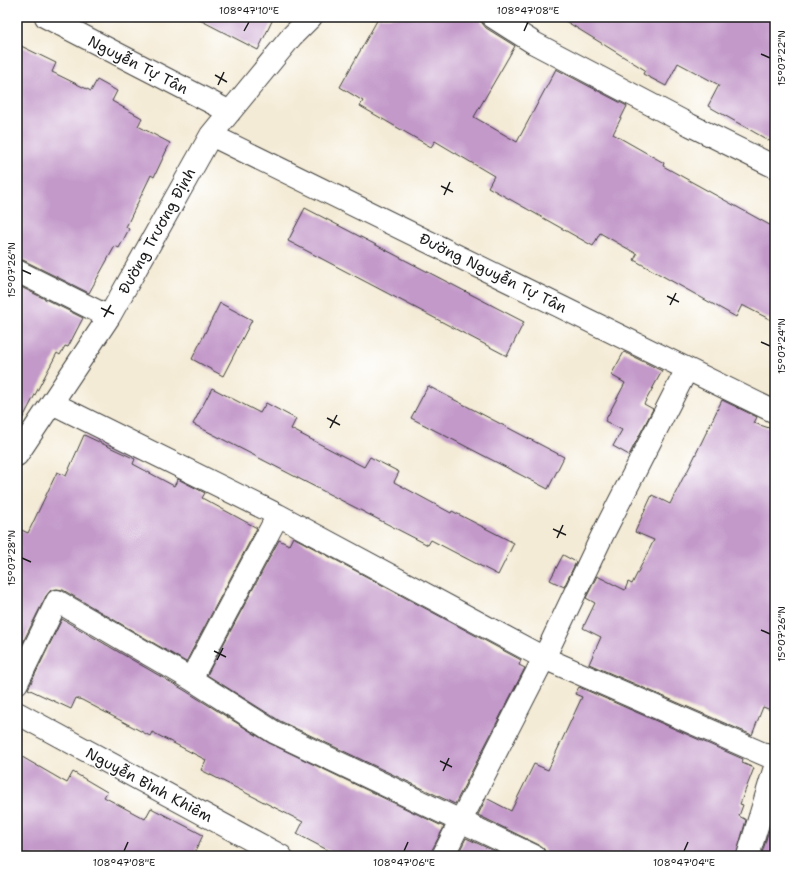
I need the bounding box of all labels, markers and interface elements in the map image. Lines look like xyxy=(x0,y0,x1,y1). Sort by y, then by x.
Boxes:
text: 108°47'10"E xyxy=(219,4,279,17)
text: 108°47'08"E xyxy=(497,4,559,17)
text: 15°07'22"N xyxy=(775,30,788,86)
street label: Nguyễn Tự Tân xyxy=(85,31,191,99)
street label: Đường Trương Định xyxy=(114,164,200,298)
street label: Đường Nguyễn Tự Tân xyxy=(416,228,570,318)
text: 15°07'26"N xyxy=(5,242,18,298)
text: 15°07'24"N xyxy=(775,318,788,374)
text: 15°07'28"N xyxy=(5,530,18,586)
text: 15°07'26"N xyxy=(775,606,788,662)
street label: Nguyễn Bình Khiêm xyxy=(82,743,216,827)
text: 108°47'08"E xyxy=(93,856,155,869)
text: 108°47'06"E xyxy=(373,856,435,869)
text: 108°47'04"E xyxy=(653,856,715,869)

